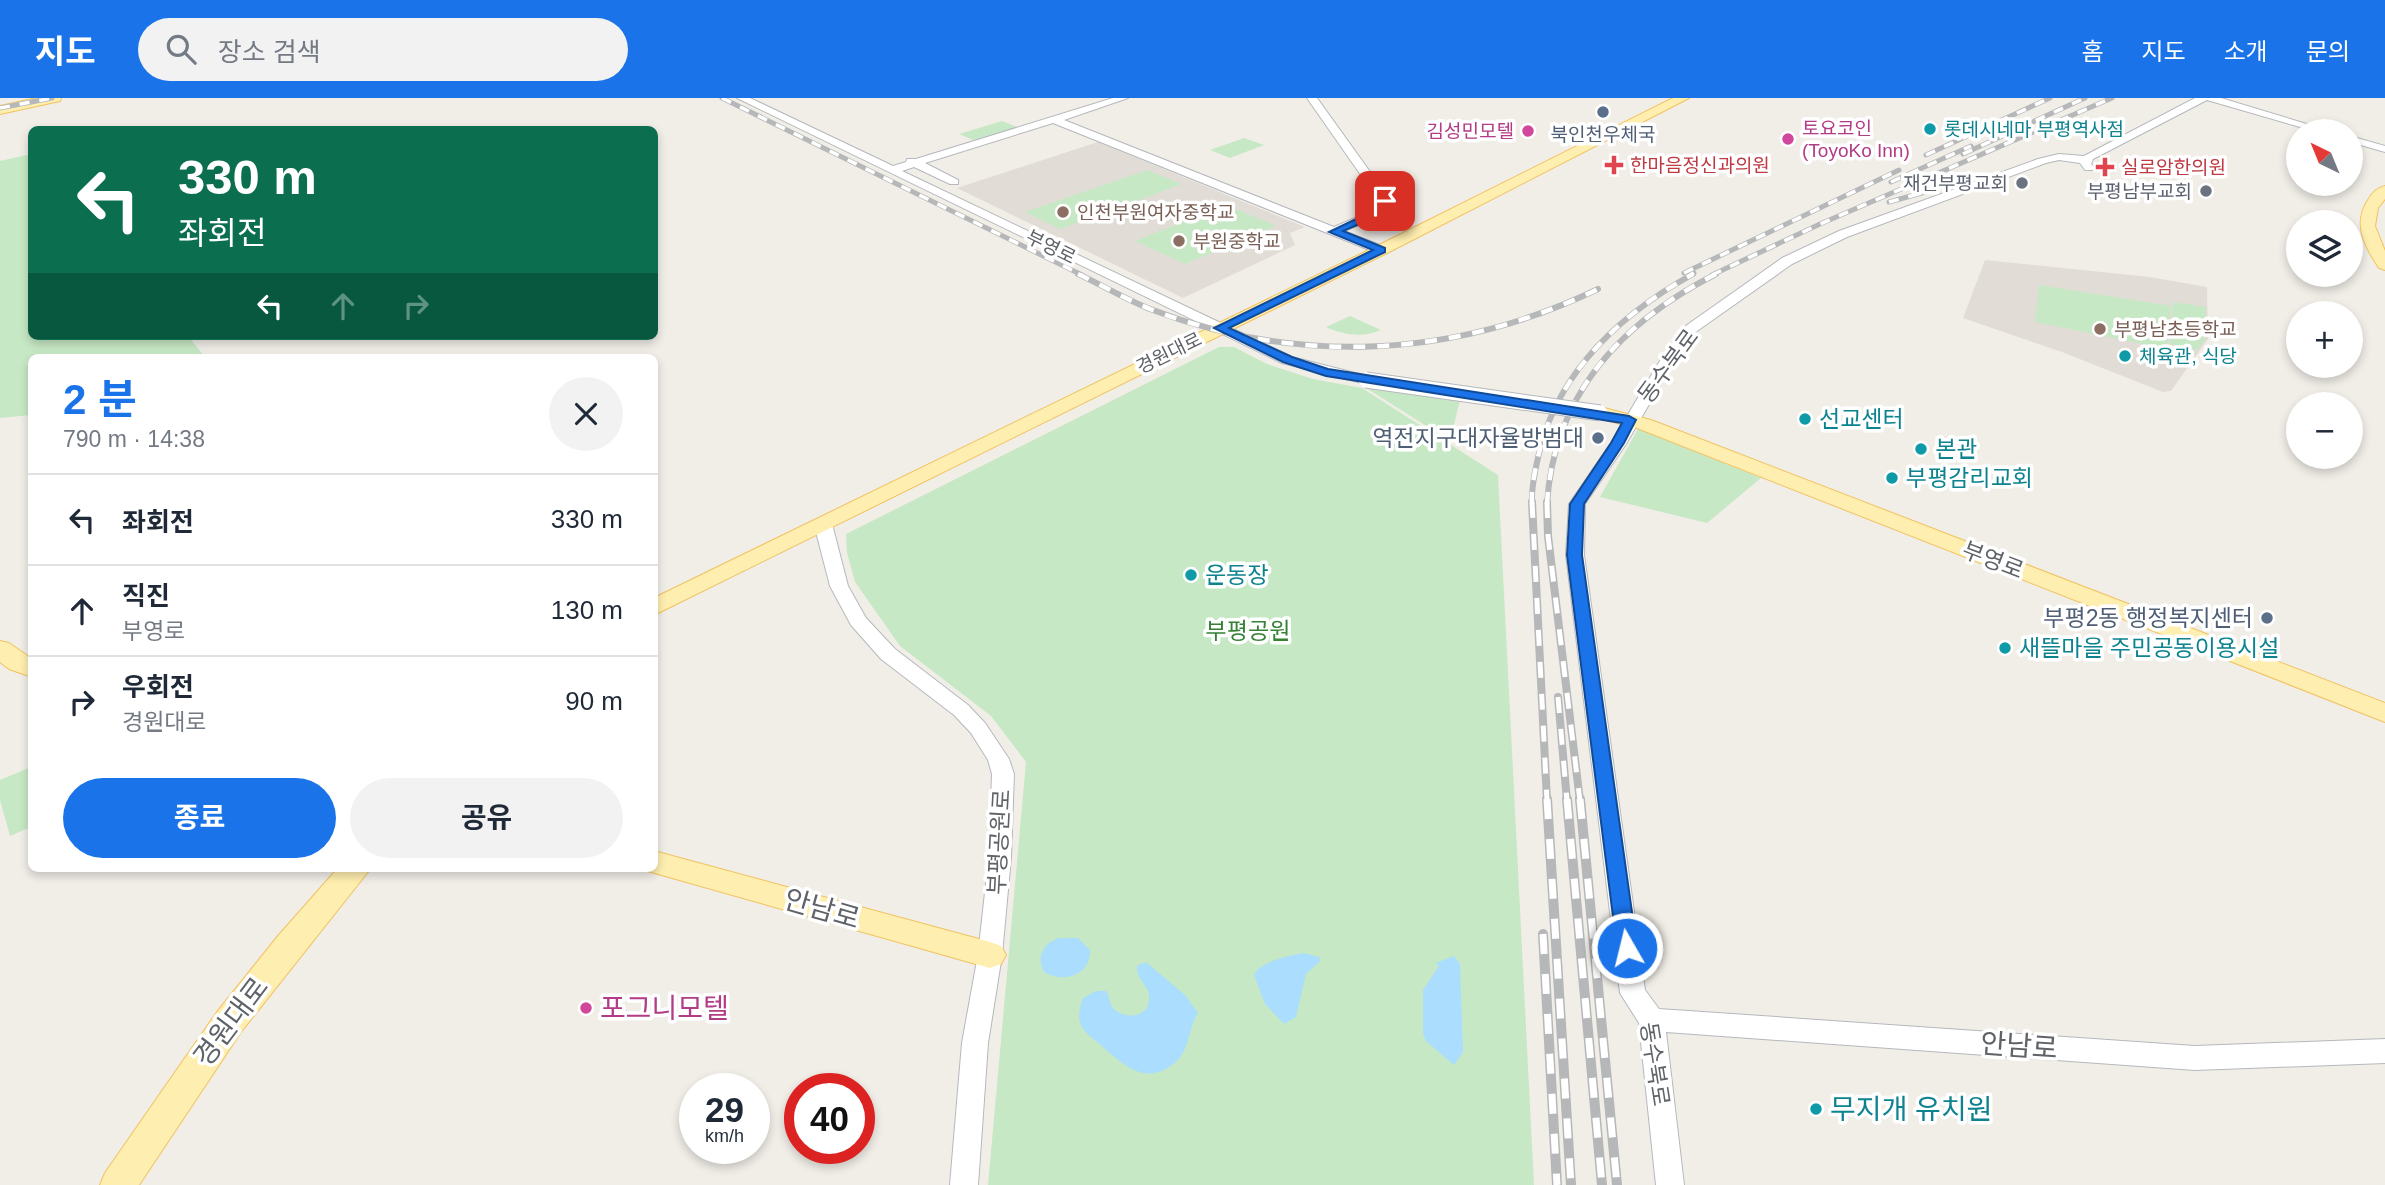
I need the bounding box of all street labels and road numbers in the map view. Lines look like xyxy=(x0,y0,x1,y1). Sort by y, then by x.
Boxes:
street label: 부영로 xyxy=(1023,226,1079,268)
street label: 동수북로 xyxy=(1633,324,1703,408)
street label: 경원대로 xyxy=(1133,328,1205,378)
street label: 부영로 xyxy=(1959,536,2027,584)
street label: 부평공원로 xyxy=(983,788,1015,896)
street label: 안남로 xyxy=(781,883,863,935)
street label: 경원대로 xyxy=(188,972,274,1072)
street label: 동수북로 xyxy=(1636,1020,1674,1108)
street label: 안남로 xyxy=(1979,1028,2059,1064)

